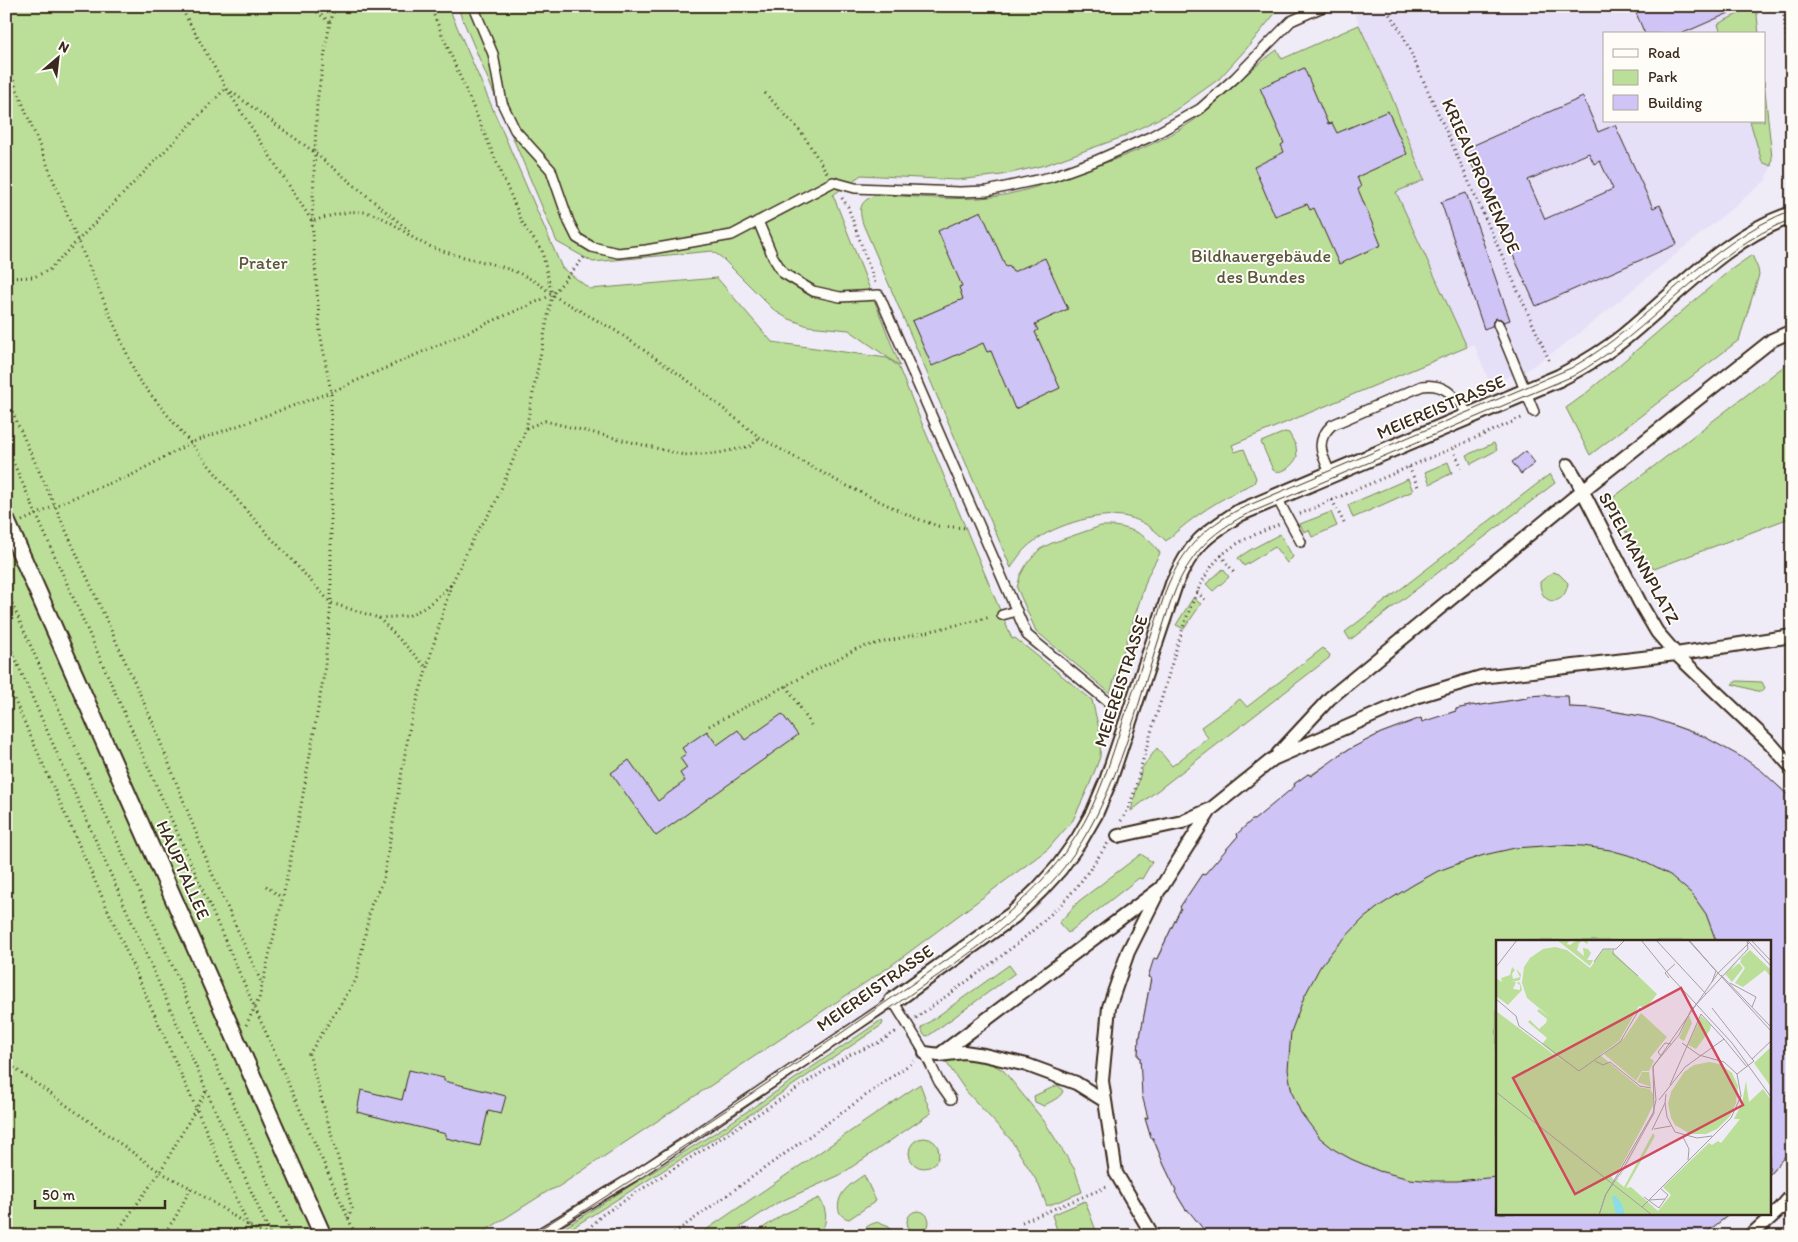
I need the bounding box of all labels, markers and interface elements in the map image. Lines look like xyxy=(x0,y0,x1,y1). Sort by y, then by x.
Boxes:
north arrow xyxy=(32,32,82,82)
legend xyxy=(1603,32,1766,122)
text: N xyxy=(56,37,72,57)
text: Road xyxy=(1648,44,1681,62)
text: Park xyxy=(1648,68,1678,86)
text: Building xyxy=(1648,94,1702,112)
street label: KRIEAUPROMENADE xyxy=(1437,95,1525,257)
park label: Bildhauergebäude des Bundes xyxy=(1191,245,1331,288)
park label: Prater xyxy=(238,252,288,274)
street label: MEIEREISTRASSE xyxy=(1373,370,1509,444)
street label: SPIELMANNPLATZ xyxy=(1594,488,1684,628)
street label: MEIEREISTRASSE xyxy=(1089,612,1153,750)
street label: HAUPTALLEE xyxy=(151,817,215,923)
street label: MEIEREISTRASSE xyxy=(812,939,938,1036)
inset map xyxy=(1496,940,1770,1214)
scale bar xyxy=(35,1177,165,1209)
text: 50 m xyxy=(42,1186,75,1204)

